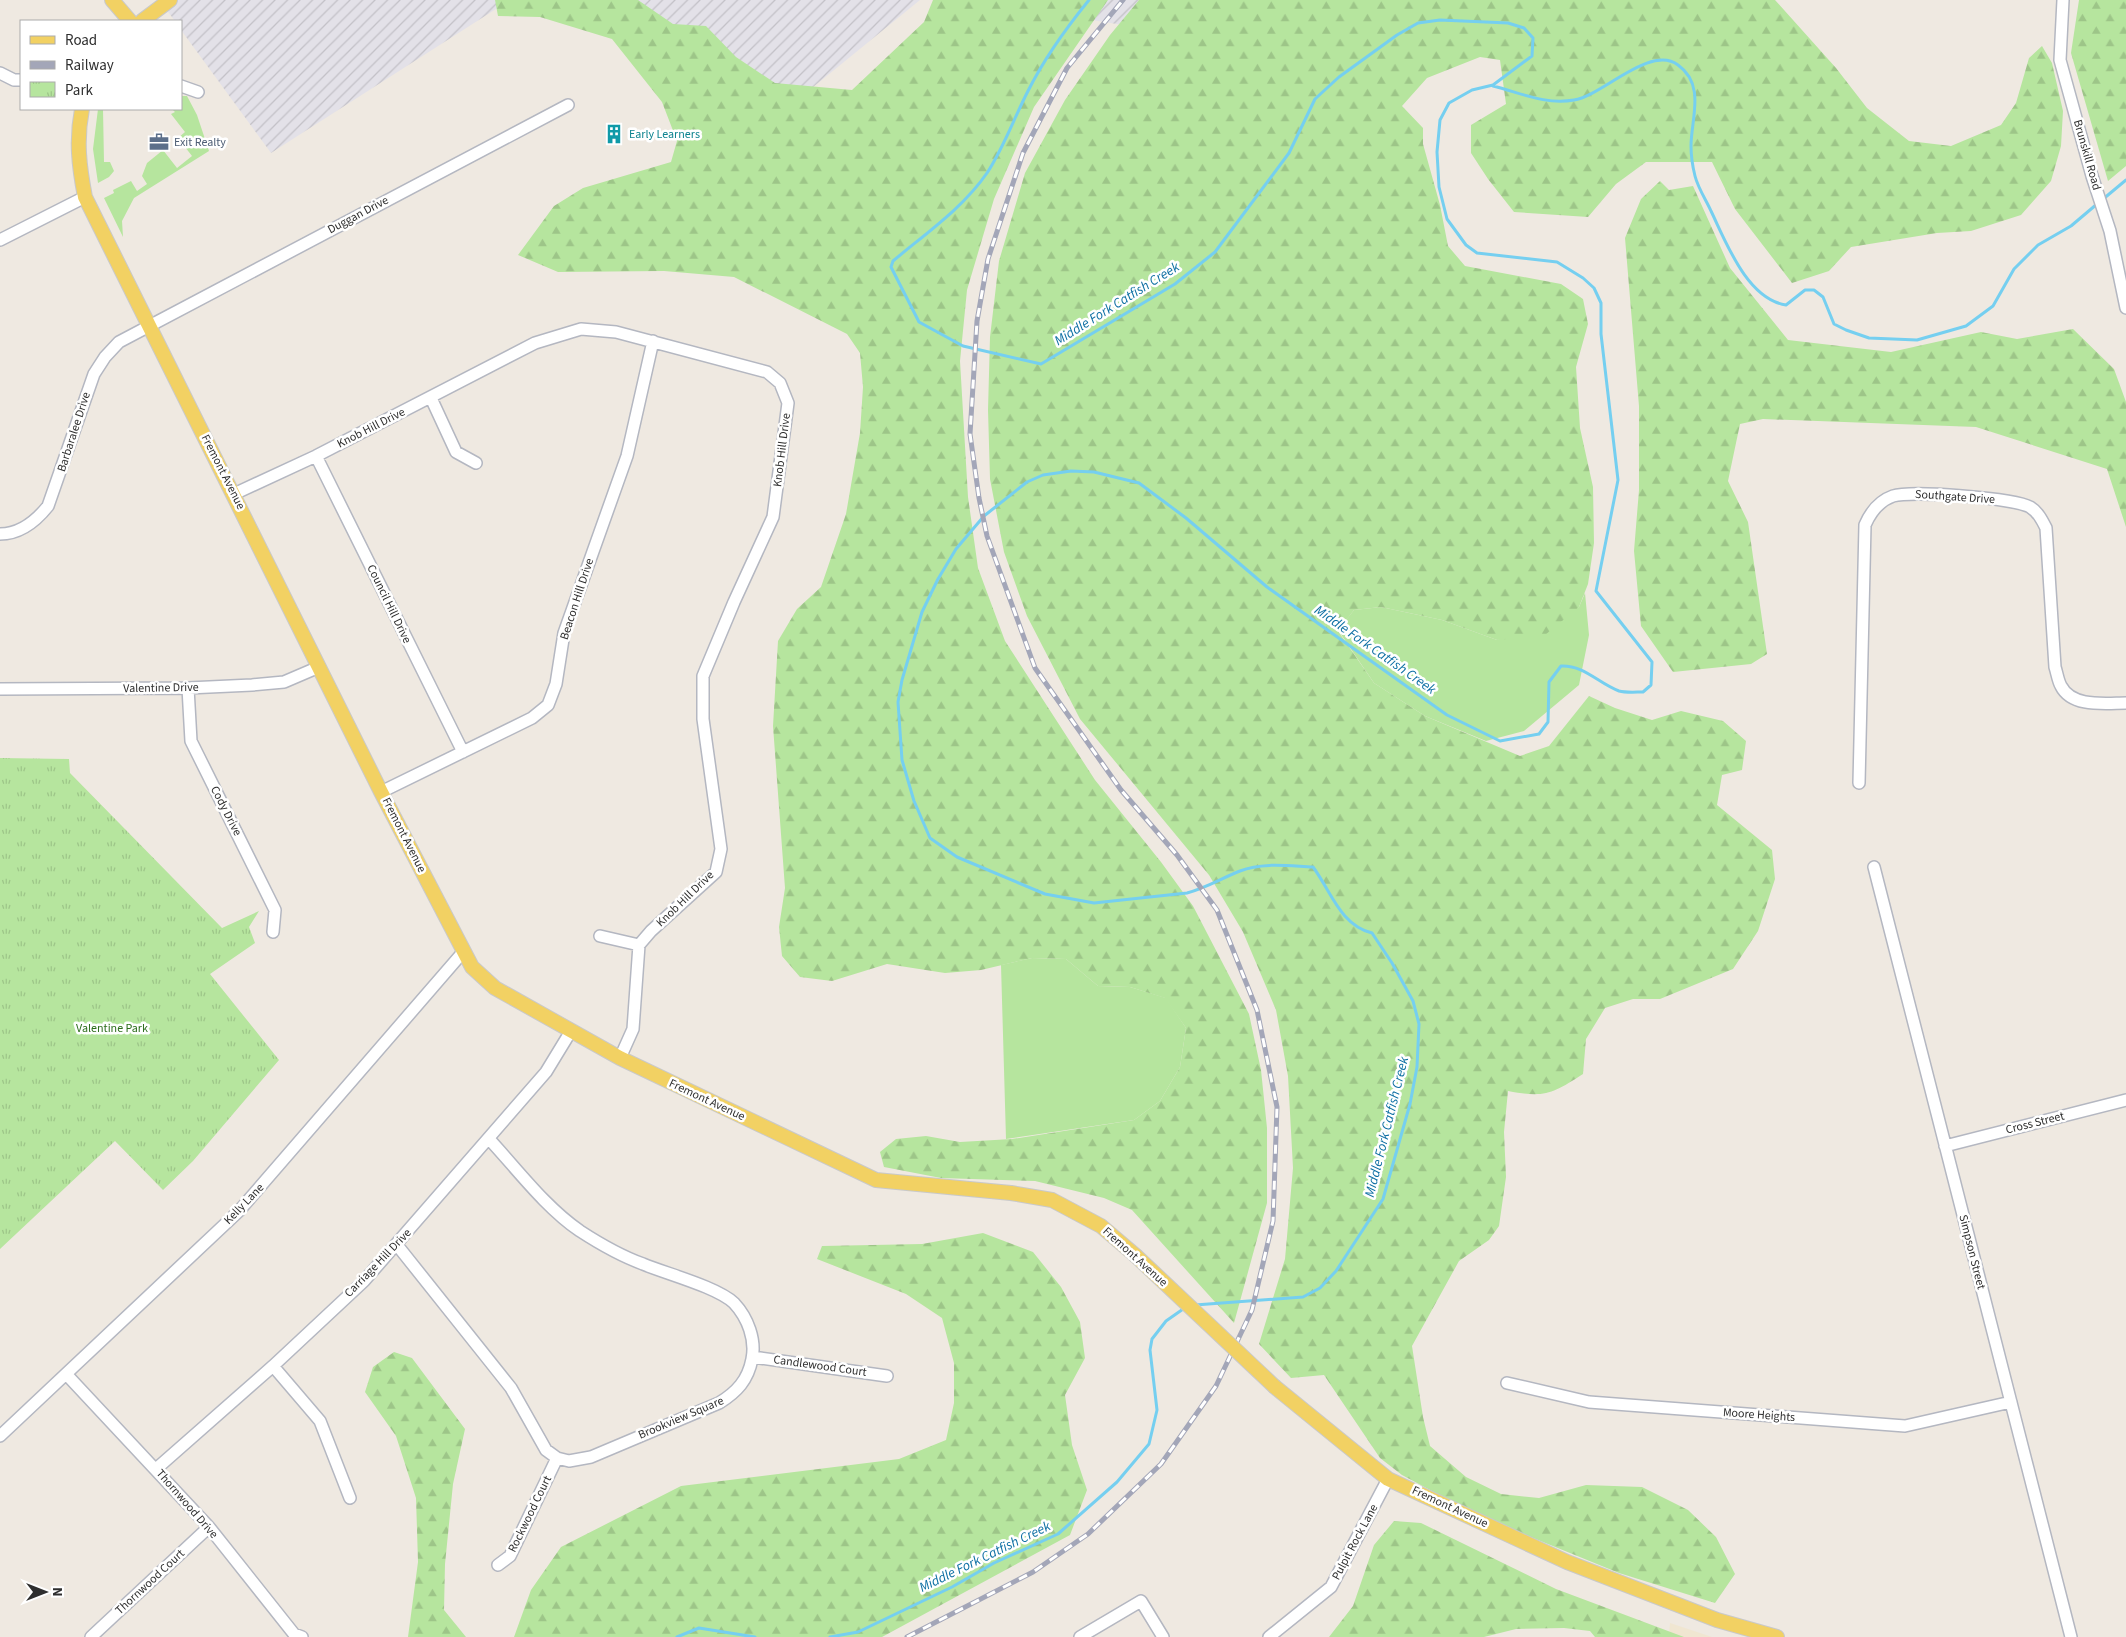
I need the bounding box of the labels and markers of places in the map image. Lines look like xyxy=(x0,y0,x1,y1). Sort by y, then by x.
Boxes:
building icon: Early Learners xyxy=(603,123,625,145)
place label: Early Learners xyxy=(629,126,700,143)
office icon: Exit Realty xyxy=(148,131,170,153)
place label: Exit Realty xyxy=(174,134,226,151)

